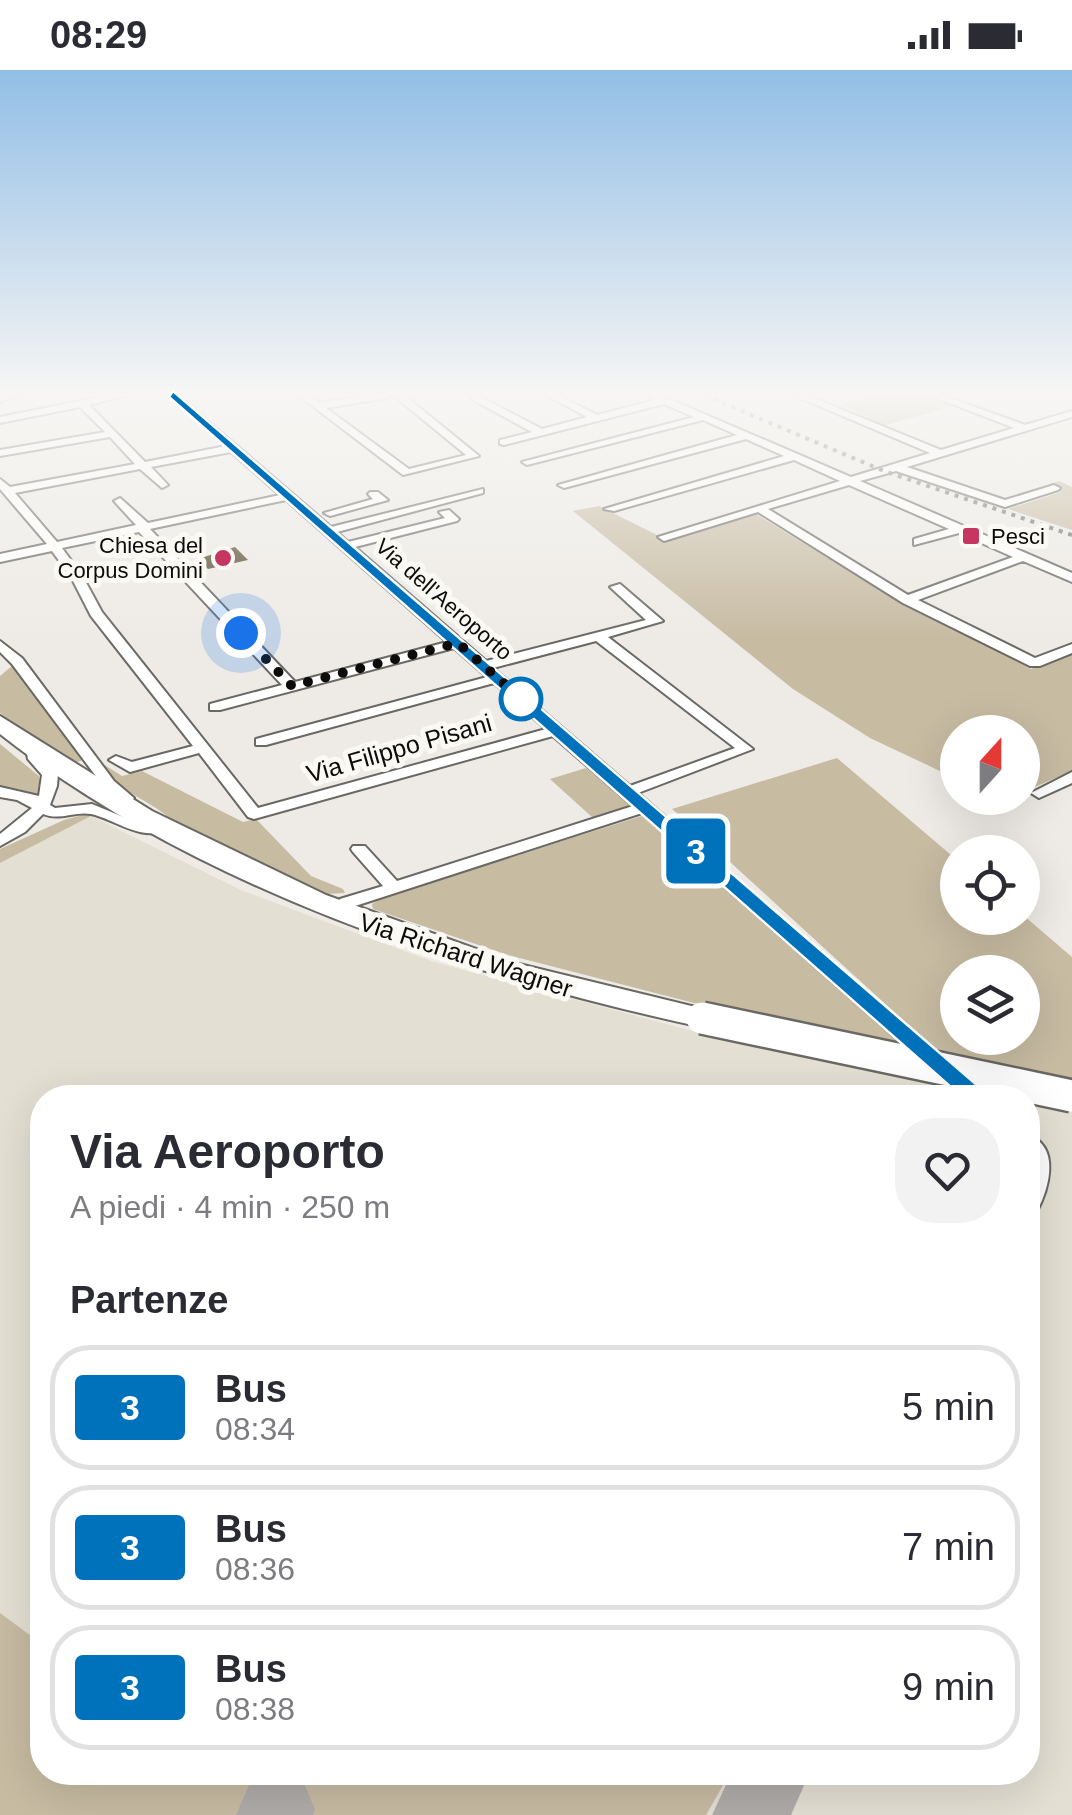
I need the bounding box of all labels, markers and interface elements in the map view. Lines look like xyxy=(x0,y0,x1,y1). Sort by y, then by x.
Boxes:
text: 08:29 xyxy=(50,14,147,56)
place label: Pesci xyxy=(991,524,1045,549)
marker: Pesci xyxy=(960,525,982,547)
place label: Chiesa del Corpus Domini xyxy=(58,533,203,583)
street label: Via dell'Aeroporto xyxy=(370,533,517,665)
marker: Chiesa del Corpus Domini xyxy=(212,547,234,569)
your location xyxy=(216,608,266,658)
unlabelled marker xyxy=(500,678,542,720)
street label: Via Filippo Pisani xyxy=(303,708,495,788)
north arrow xyxy=(940,715,1040,815)
map controls xyxy=(940,715,1040,1055)
line badge: 3 xyxy=(664,818,728,884)
text: 3 xyxy=(686,832,706,871)
button: locate xyxy=(940,835,1040,935)
street label: Via Richard Wagner xyxy=(356,907,576,1003)
button: layers xyxy=(940,955,1040,1055)
button: heart xyxy=(895,1118,1000,1223)
text: Via Aeroporto xyxy=(70,1125,385,1178)
text: A piedi · 4 min · 250 m xyxy=(70,1189,390,1225)
text: Partenze xyxy=(70,1279,228,1321)
text: Bus xyxy=(215,1368,287,1410)
text: 5 min xyxy=(902,1386,995,1428)
text: 3 xyxy=(120,1388,140,1427)
text: 08:34 xyxy=(215,1411,295,1447)
text: Bus xyxy=(215,1508,287,1550)
text: 7 min xyxy=(902,1526,995,1568)
text: 3 xyxy=(120,1528,140,1567)
text: 08:36 xyxy=(215,1551,295,1587)
text: Bus xyxy=(215,1648,287,1690)
text: 9 min xyxy=(902,1666,995,1708)
text: 3 xyxy=(120,1668,140,1707)
text: 08:38 xyxy=(215,1691,295,1727)

